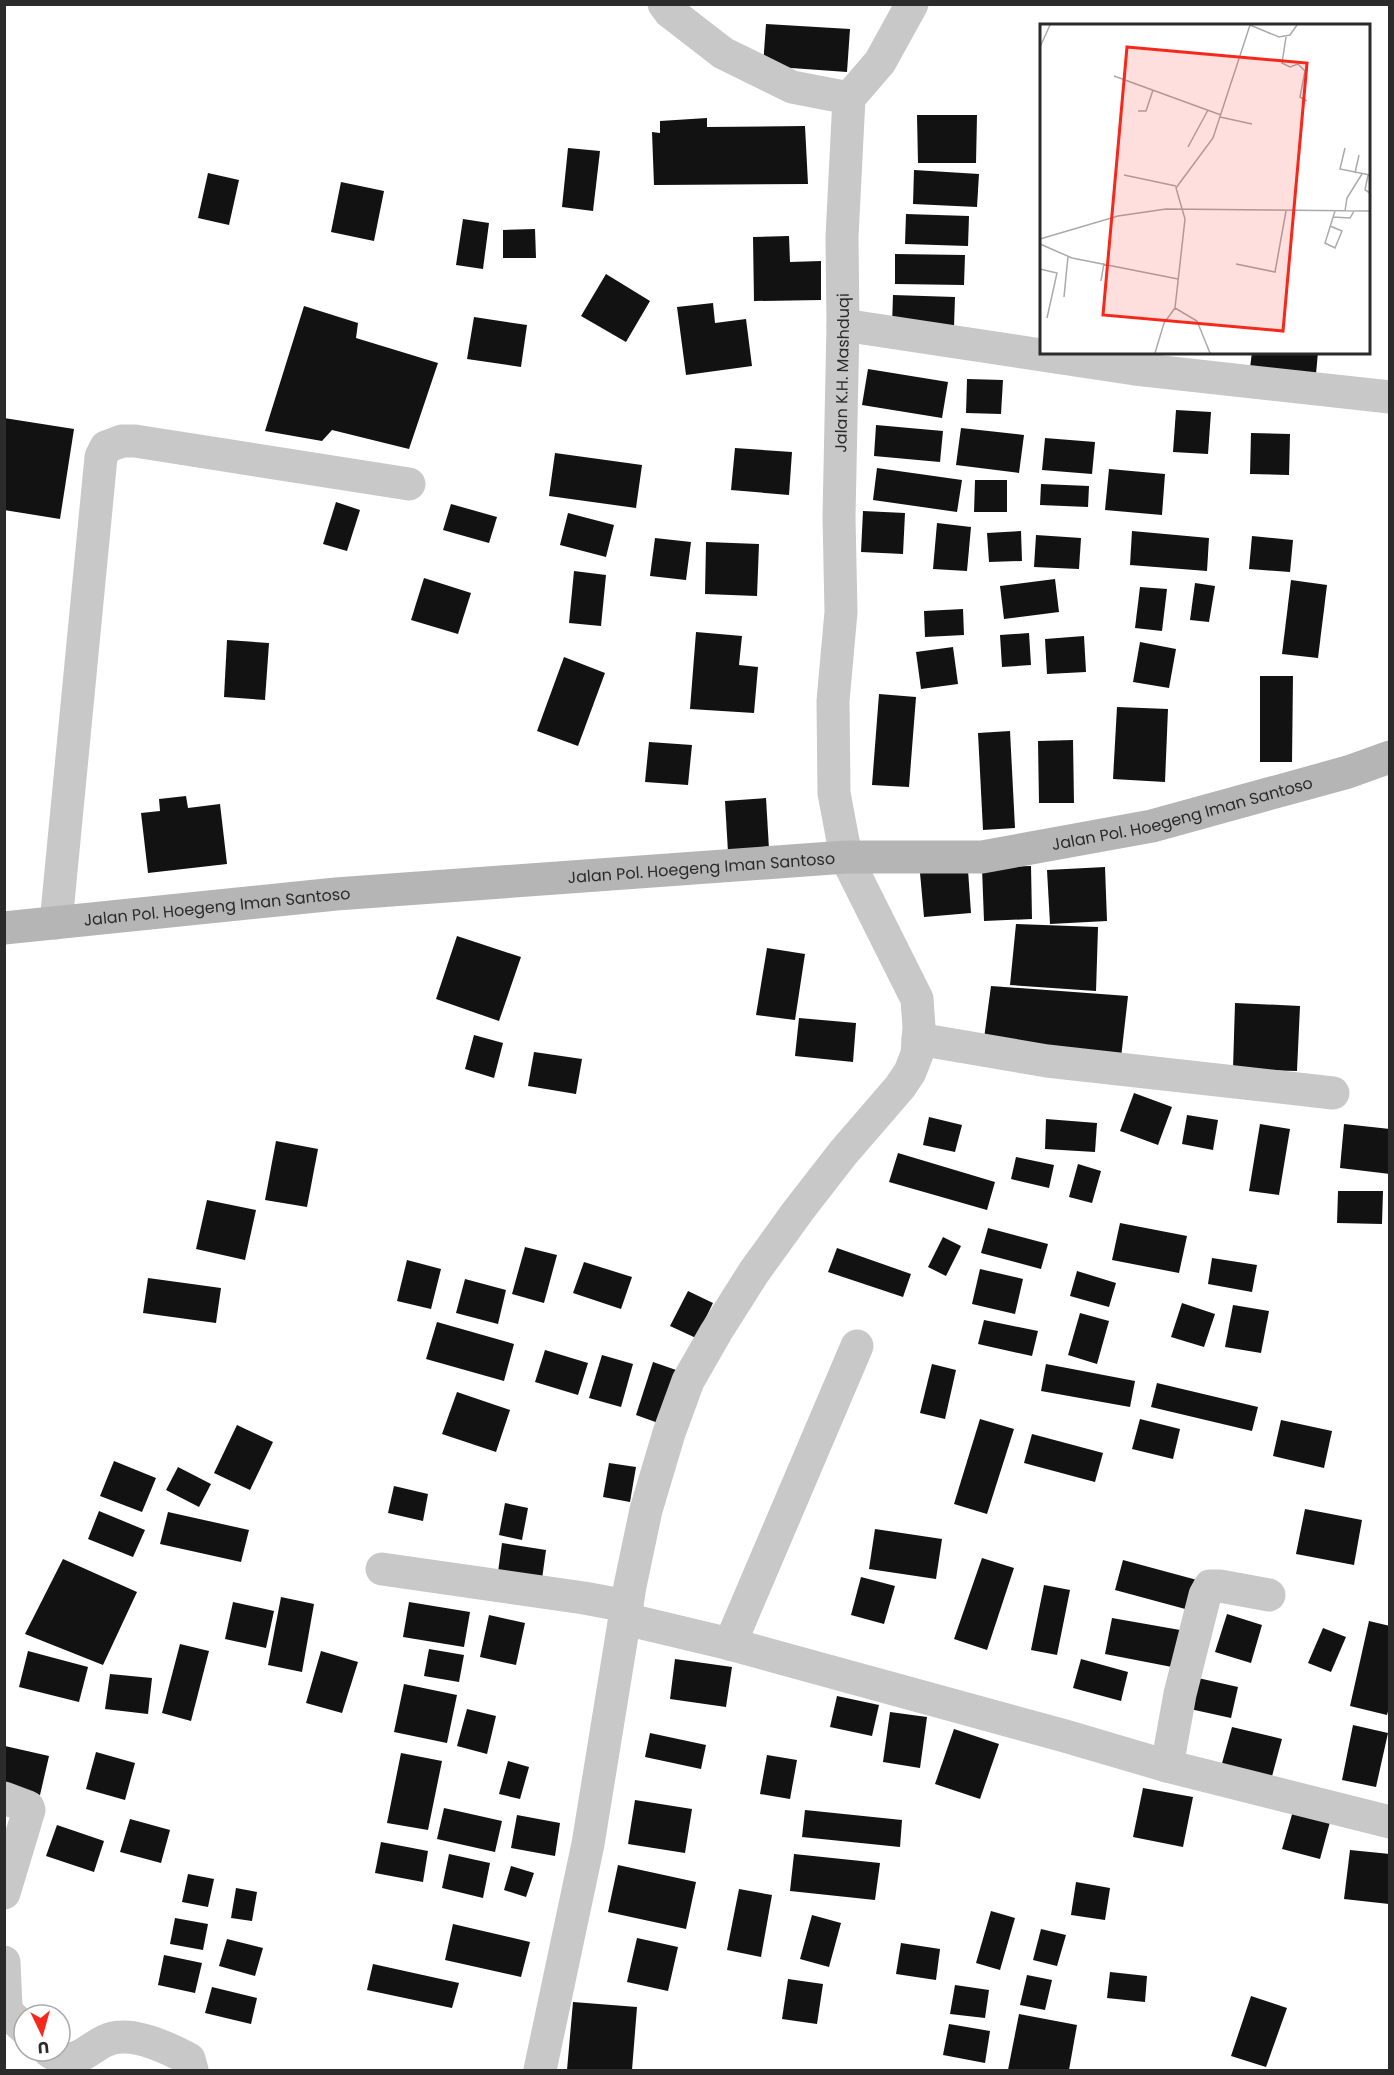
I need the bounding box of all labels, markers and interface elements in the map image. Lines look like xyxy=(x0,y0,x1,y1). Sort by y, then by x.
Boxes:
inset map xyxy=(1040,24,1370,354)
street label: Jalan K.H. Mashduqi xyxy=(829,293,855,453)
street label: Jalan Pol. Hoegeng Iman Santoso xyxy=(1050,771,1315,856)
street label: Jalan Pol. Hoegeng Iman Santoso xyxy=(567,846,836,889)
street label: Jalan Pol. Hoegeng Iman Santoso xyxy=(82,881,351,931)
north arrow xyxy=(12,2003,72,2063)
text: U xyxy=(37,2035,50,2059)

